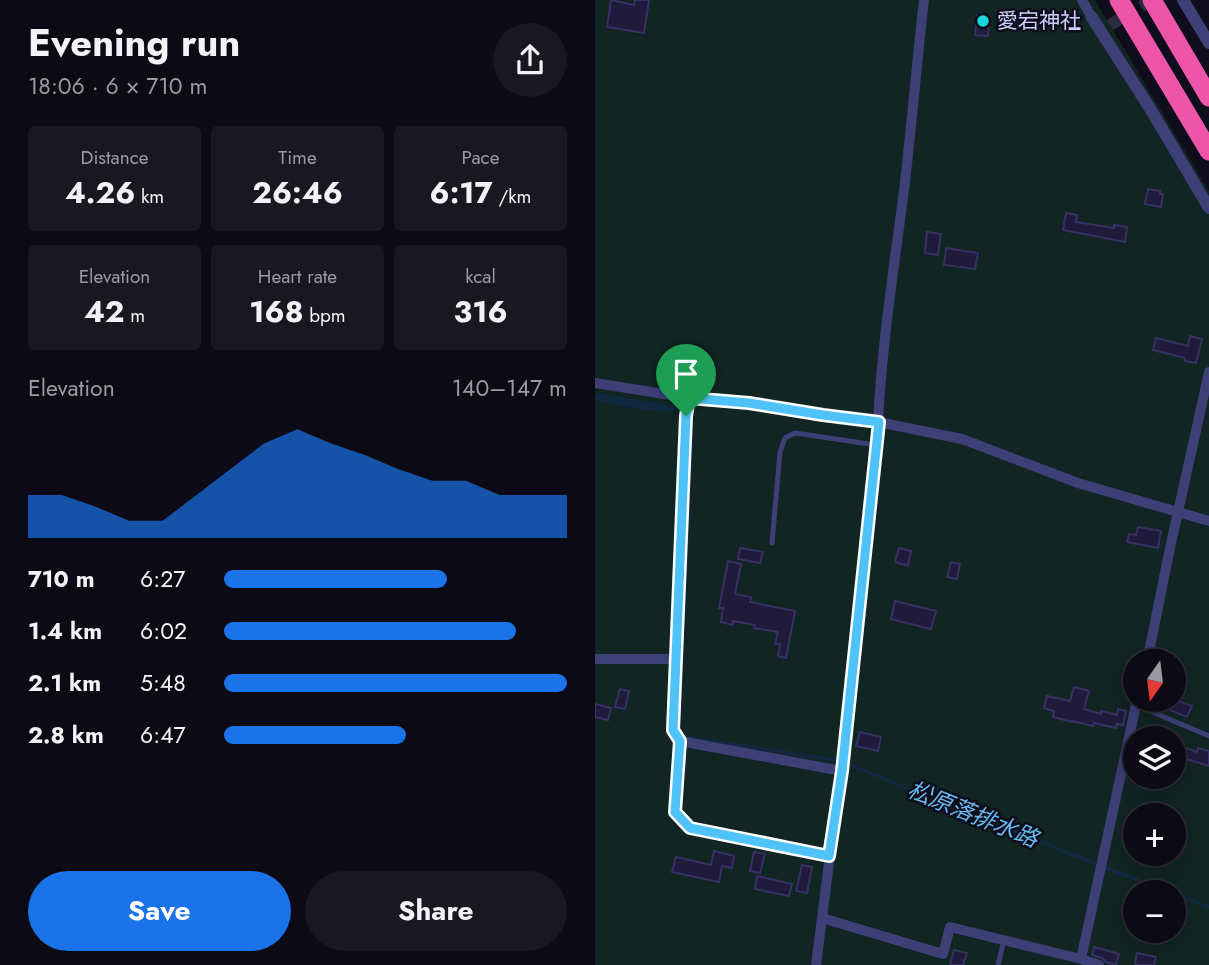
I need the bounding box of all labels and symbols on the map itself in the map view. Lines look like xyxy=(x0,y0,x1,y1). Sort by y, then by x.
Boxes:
place label: 愛宕神社 xyxy=(997,6,1081,36)
marker: 愛宕神社 xyxy=(975,13,991,29)
pin xyxy=(656,344,716,416)
north arrow xyxy=(1123,649,1187,712)
water label: 松原落排水路 xyxy=(903,772,1045,856)

